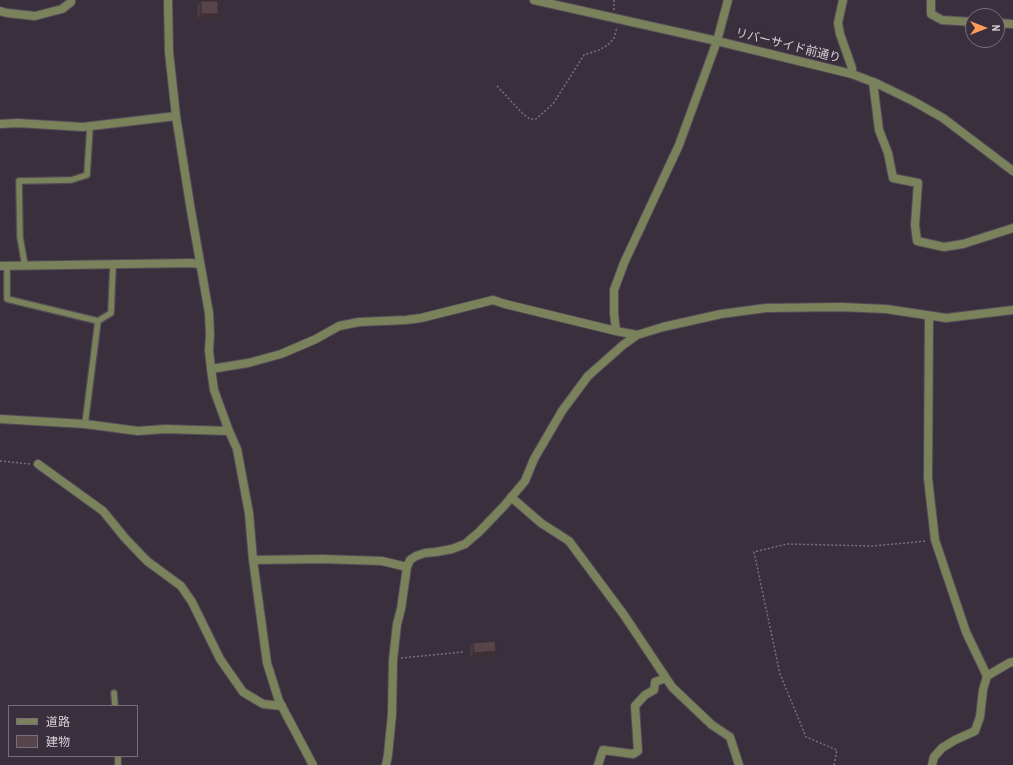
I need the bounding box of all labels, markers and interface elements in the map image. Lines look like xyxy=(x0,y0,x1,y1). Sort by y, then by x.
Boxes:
north arrow xyxy=(965,8,1005,48)
text: N xyxy=(989,25,1003,31)
street label: リバーサイド前通り xyxy=(734,26,842,66)
legend xyxy=(8,705,138,757)
text: 道路 xyxy=(46,714,70,730)
text: 建物 xyxy=(46,734,70,750)

